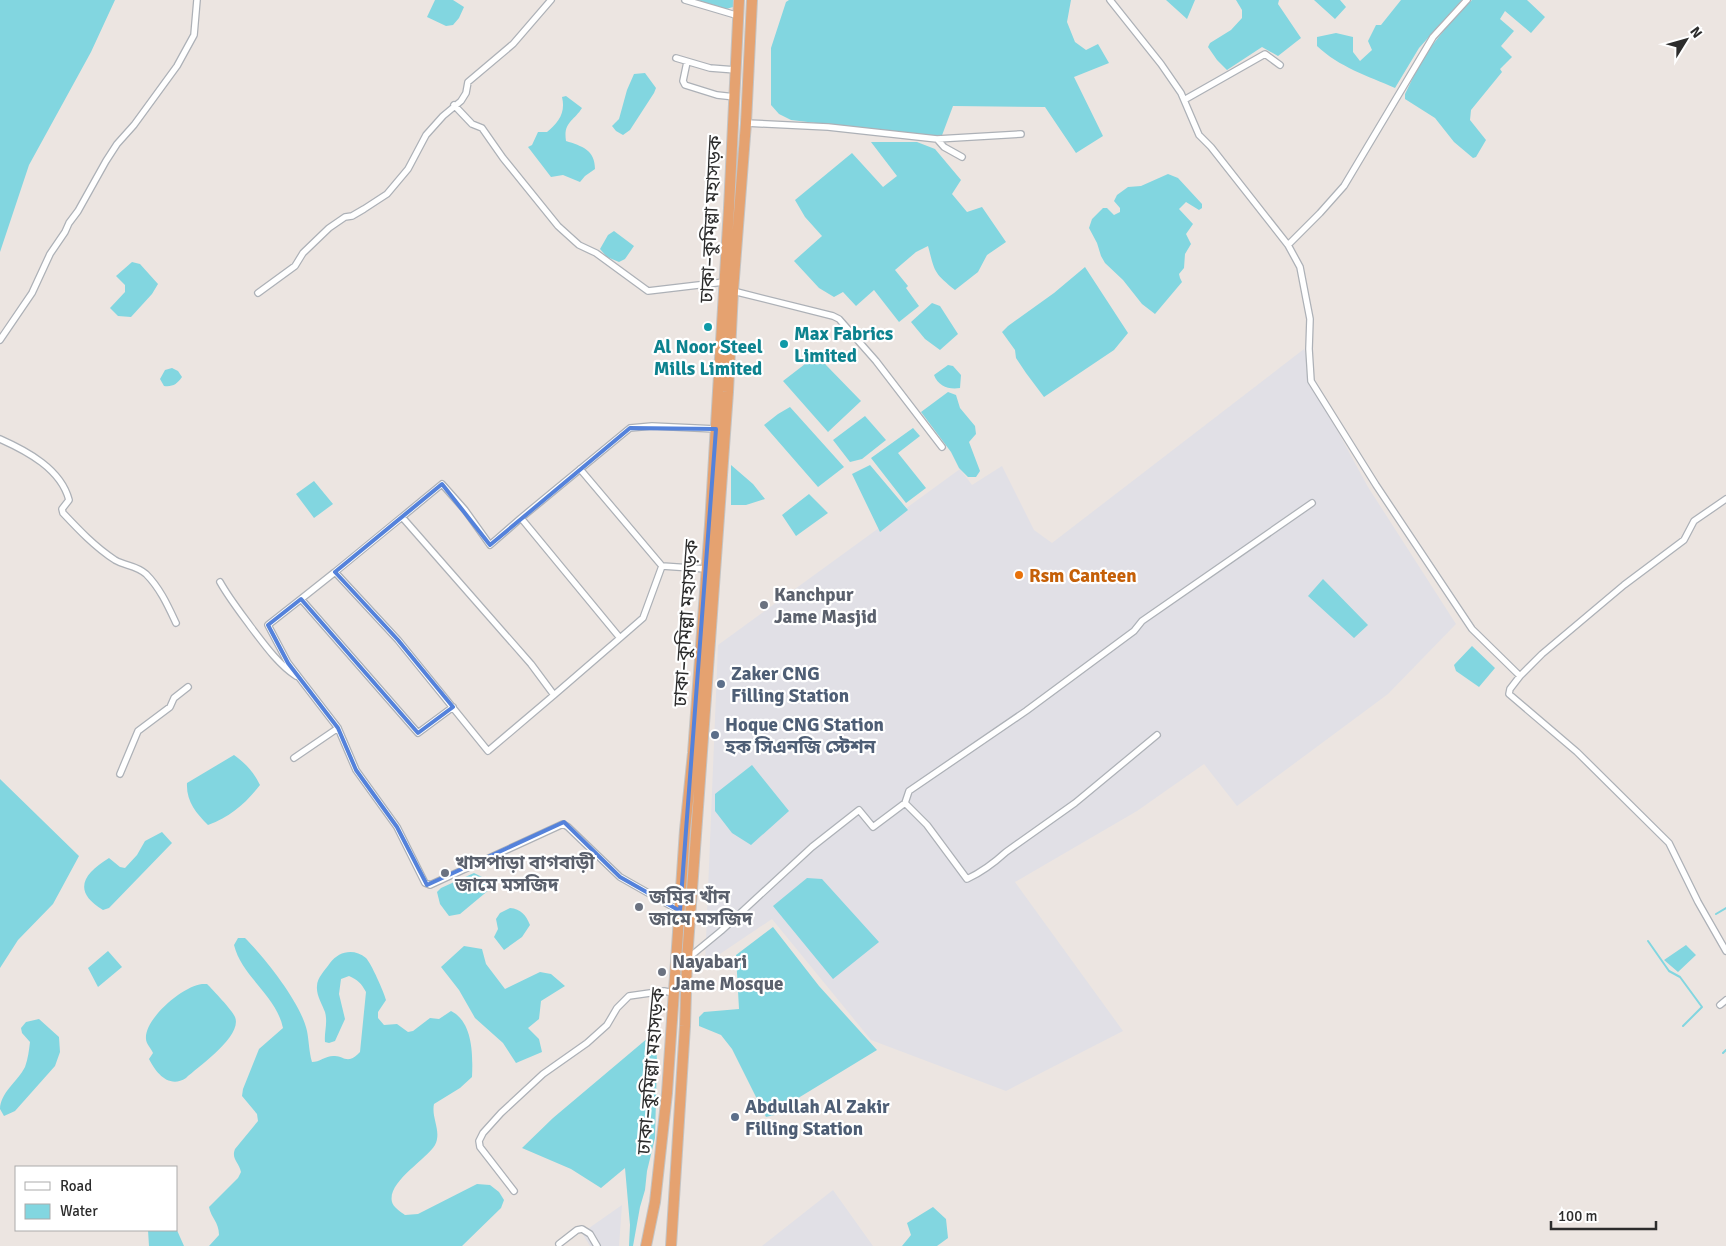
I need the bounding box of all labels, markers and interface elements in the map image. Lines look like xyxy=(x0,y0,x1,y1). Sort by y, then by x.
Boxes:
north arrow xyxy=(1661,15,1711,65)
text: N xyxy=(1686,23,1706,41)
street label: ঢাকা–কুমিল্লা মহাসড়ক xyxy=(695,134,727,304)
marker: Al Noor Steel Mills Limited xyxy=(702,321,714,333)
place label: Max Fabrics Limited xyxy=(794,322,893,368)
place label: Al Noor Steel Mills Limited xyxy=(653,335,763,381)
marker: Max Fabrics Limited xyxy=(778,338,790,350)
street label: ঢাকা–কুমিল্লা মহাসড়ক xyxy=(668,538,704,708)
place label: Rsm Canteen xyxy=(1029,564,1137,588)
marker: Rsm Canteen xyxy=(1013,569,1025,581)
place label: Kanchpur Jame Masjid xyxy=(774,583,877,629)
marker: Kanchpur Jame Masjid xyxy=(758,599,770,611)
place label: Zaker CNG Filling Station xyxy=(731,662,849,708)
marker: Zaker CNG Filling Station xyxy=(715,678,727,690)
place label: Hoque CNG Station হক সিএনজি স্টেশন xyxy=(724,713,884,759)
marker: Hoque CNG Station হক সিএনজি স্টেশন xyxy=(709,729,721,741)
place label: খাসপাড়া বাগবাড়ী জামে মসজিদ xyxy=(454,851,595,897)
marker: খাসপাড়া বাগবাড়ী জামে মসজিদ xyxy=(439,867,451,879)
place label: জমির খাঁন জামে মসজিদ xyxy=(648,885,753,931)
marker: জমির খাঁন জামে মসজিদ xyxy=(633,901,645,913)
place label: Nayabari Jame Mosque xyxy=(672,950,784,996)
marker: Nayabari Jame Mosque xyxy=(656,966,668,978)
street label: ঢাকা–কুমিল্লা মহাসড়ক xyxy=(632,986,670,1156)
place label: Abdullah Al Zakir Filling Station xyxy=(745,1095,890,1141)
marker: Abdullah Al Zakir Filling Station xyxy=(729,1111,741,1123)
legend xyxy=(15,1166,178,1231)
text: Road xyxy=(60,1177,92,1195)
scale bar xyxy=(1551,1198,1656,1230)
text: Water xyxy=(60,1202,98,1220)
text: 100 m xyxy=(1558,1207,1598,1225)

